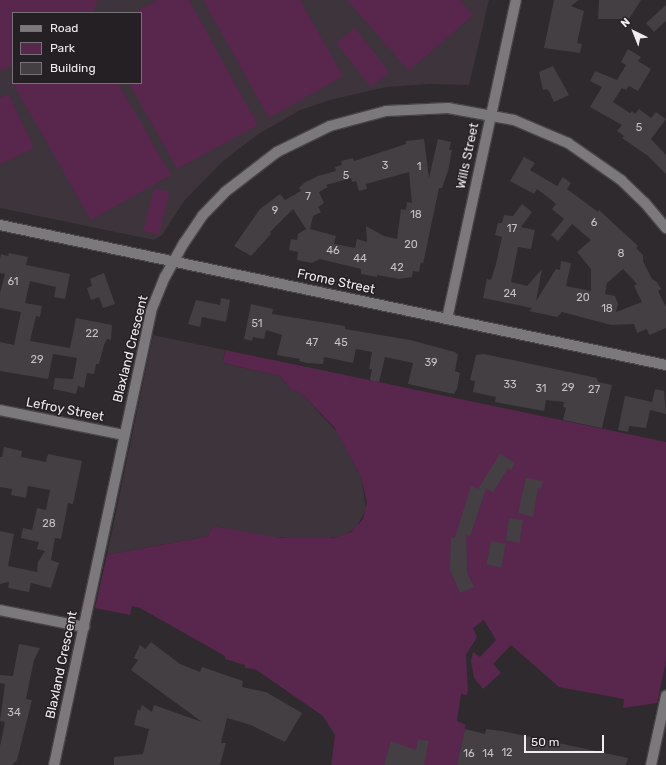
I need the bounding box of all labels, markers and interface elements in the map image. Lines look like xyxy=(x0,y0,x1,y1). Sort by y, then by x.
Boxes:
legend xyxy=(12,12,142,84)
north arrow xyxy=(614,12,654,52)
text: N xyxy=(618,15,633,30)
text: Road xyxy=(50,21,78,35)
text: Park xyxy=(50,41,75,55)
text: Building xyxy=(50,61,96,75)
street label: Wills Street xyxy=(453,121,483,191)
house number: 5 xyxy=(636,121,642,135)
house number: 3 xyxy=(382,159,388,173)
house number: 1 xyxy=(417,160,421,174)
house number: 5 xyxy=(343,169,349,183)
house number: 7 xyxy=(305,190,311,204)
house number: 9 xyxy=(272,204,278,218)
house number: 18 xyxy=(410,208,422,222)
house number: 6 xyxy=(591,216,597,230)
house number: 17 xyxy=(507,222,517,236)
house number: 20 xyxy=(404,238,418,252)
house number: 46 xyxy=(326,244,340,258)
house number: 8 xyxy=(618,247,624,261)
house number: 44 xyxy=(353,252,367,266)
house number: 42 xyxy=(390,261,404,275)
street label: Frome Street xyxy=(296,266,376,298)
house number: 61 xyxy=(7,275,19,289)
house number: 24 xyxy=(503,287,517,301)
house number: 20 xyxy=(576,291,590,305)
street label: Blaxland Crescent xyxy=(110,294,152,404)
house number: 18 xyxy=(601,302,613,316)
house number: 51 xyxy=(251,317,263,331)
house number: 22 xyxy=(86,327,98,341)
house number: 47 xyxy=(306,336,318,350)
house number: 45 xyxy=(334,336,348,350)
house number: 29 xyxy=(31,353,43,367)
house number: 39 xyxy=(424,356,438,370)
house number: 33 xyxy=(503,378,517,392)
house number: 29 xyxy=(562,381,574,395)
house number: 31 xyxy=(535,382,547,396)
house number: 27 xyxy=(588,383,600,397)
street label: Lefroy Street xyxy=(25,395,105,425)
house number: 28 xyxy=(42,517,56,531)
street label: Blaxland Crescent xyxy=(43,610,81,720)
house number: 34 xyxy=(7,706,21,720)
scale bar xyxy=(526,727,606,753)
text: 50 m xyxy=(531,735,559,749)
house number: 12 xyxy=(501,746,513,760)
house number: 16 xyxy=(463,747,475,761)
house number: 14 xyxy=(482,747,494,761)

